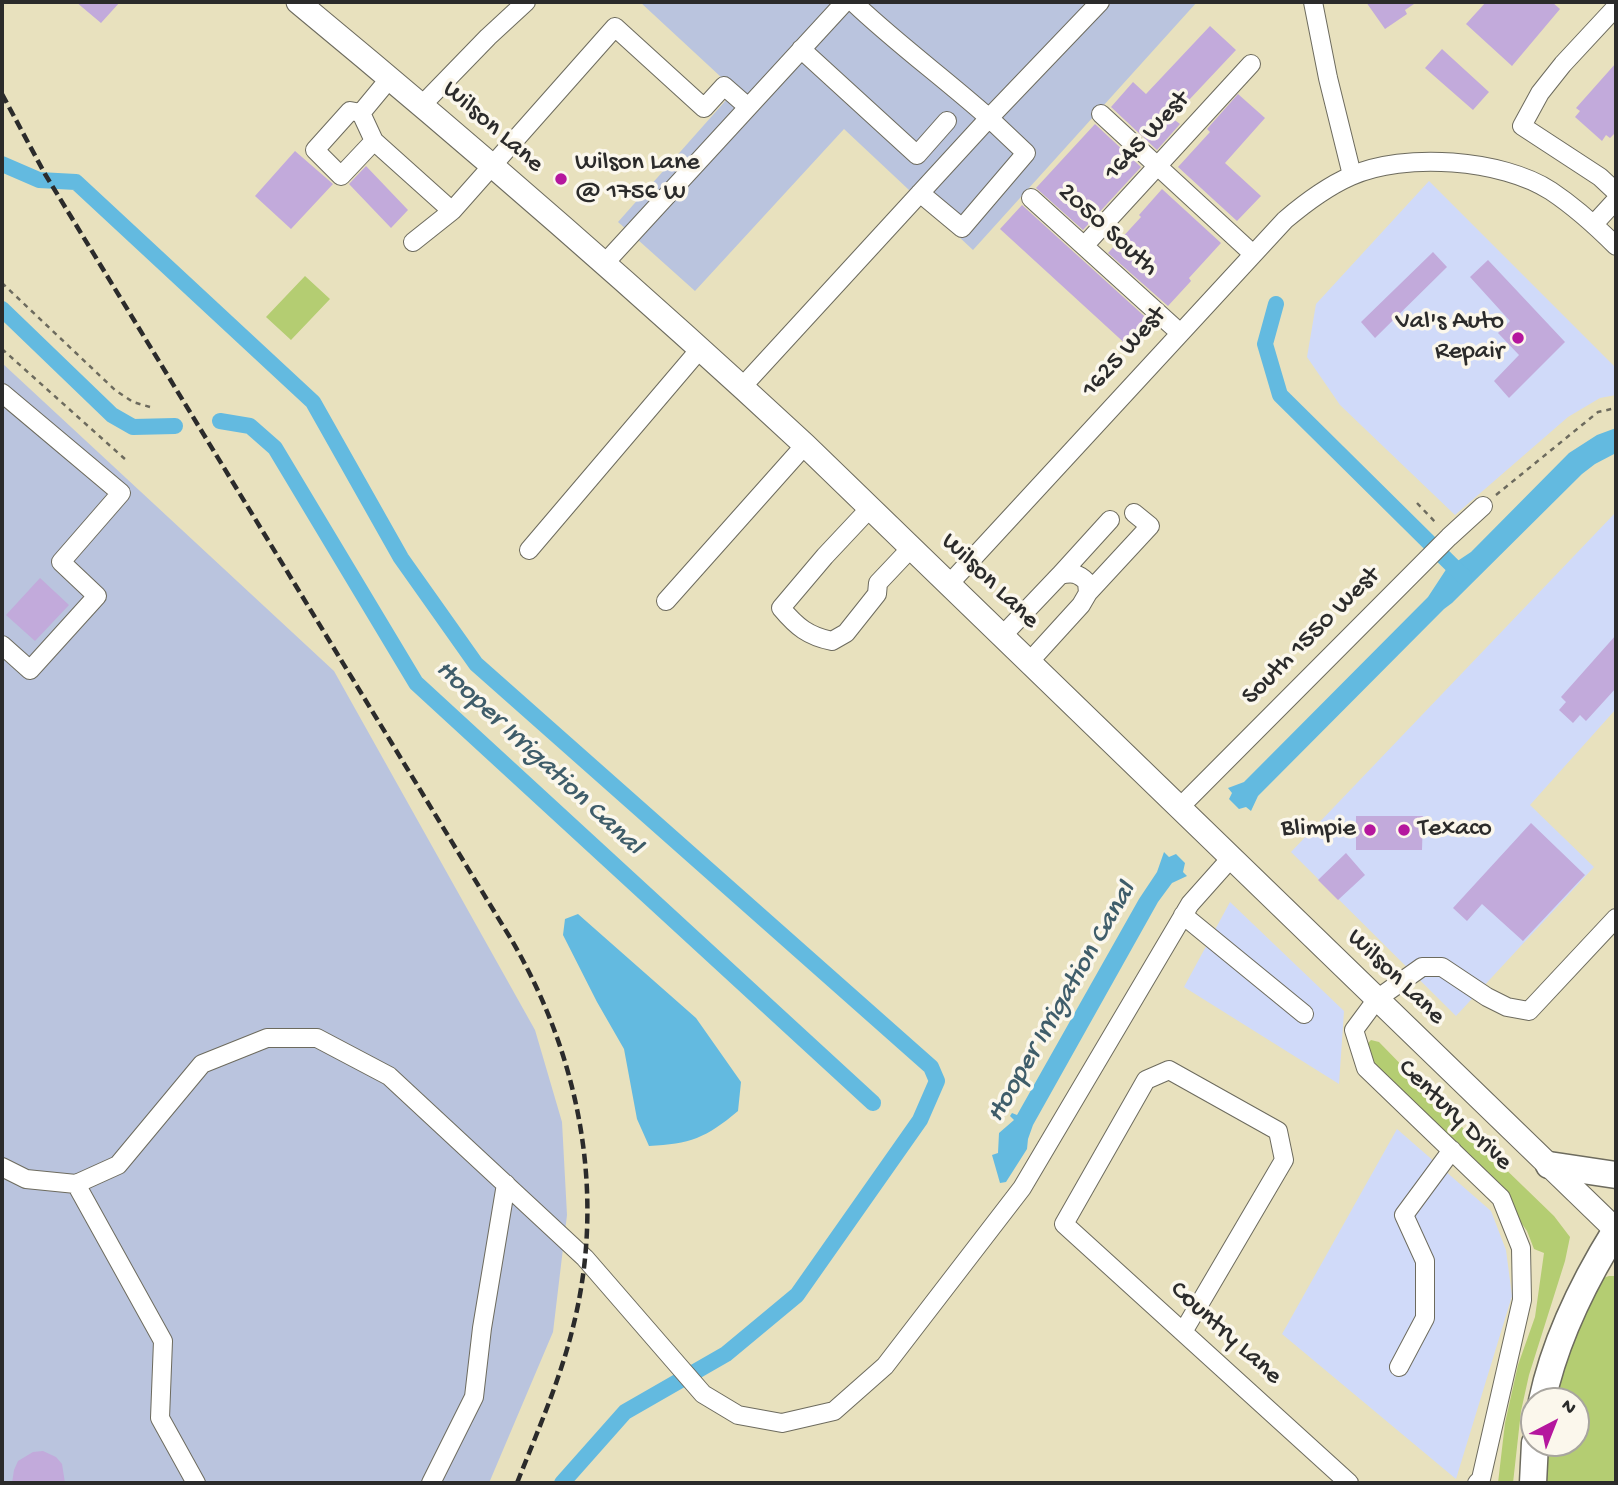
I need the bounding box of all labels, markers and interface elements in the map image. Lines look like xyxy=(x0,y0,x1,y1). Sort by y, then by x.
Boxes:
street label: Wilson Lane xyxy=(435,75,549,181)
street label: 1645 West xyxy=(1099,86,1197,188)
place label: Wilson Lane @ 1756 W xyxy=(575,148,700,210)
marker: Wilson Lane @ 1756 W xyxy=(553,171,569,187)
street label: 2050 South xyxy=(1050,178,1164,284)
street label: 1625 West xyxy=(1076,301,1174,405)
place label: Val's Auto Repair xyxy=(1395,307,1504,368)
marker: Val's Auto Repair xyxy=(1510,330,1526,346)
street label: Wilson Lane xyxy=(933,527,1045,637)
street label: South 1550 West xyxy=(1236,561,1388,713)
water label: Hooper Irrigation Canal xyxy=(427,654,649,864)
place label: Blimpie xyxy=(1281,814,1356,846)
place label: Texaco xyxy=(1418,814,1492,846)
marker: Blimpie xyxy=(1362,822,1378,838)
marker: Texaco xyxy=(1396,822,1412,838)
water label: Hooper Irrigation Canal xyxy=(981,877,1145,1129)
street label: Wilson Lane xyxy=(1339,923,1451,1033)
street label: Century Drive xyxy=(1390,1054,1518,1178)
street label: Country Lane xyxy=(1162,1275,1288,1393)
north arrow xyxy=(1520,1387,1590,1457)
text: N xyxy=(1556,1395,1580,1420)

